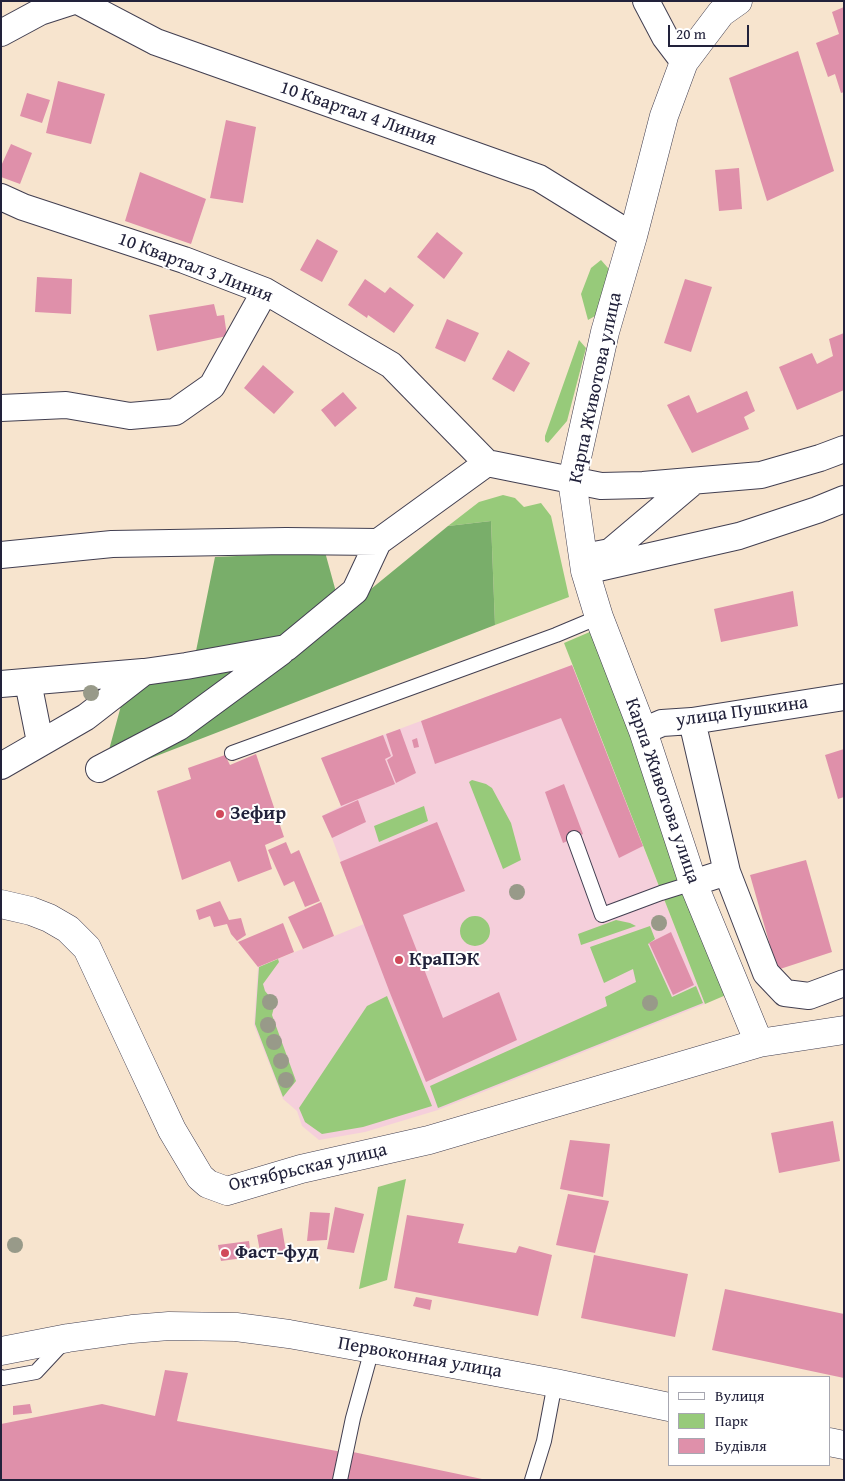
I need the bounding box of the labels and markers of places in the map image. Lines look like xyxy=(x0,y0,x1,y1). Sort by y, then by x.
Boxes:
place label: Зефир xyxy=(230,803,286,825)
marker: Зефир xyxy=(214,808,226,820)
place label: КраПЭК xyxy=(409,949,479,971)
marker: КраПЭК xyxy=(393,954,405,966)
place label: Фаст-фуд xyxy=(235,1242,319,1264)
marker: Фаст-фуд xyxy=(219,1247,231,1259)

